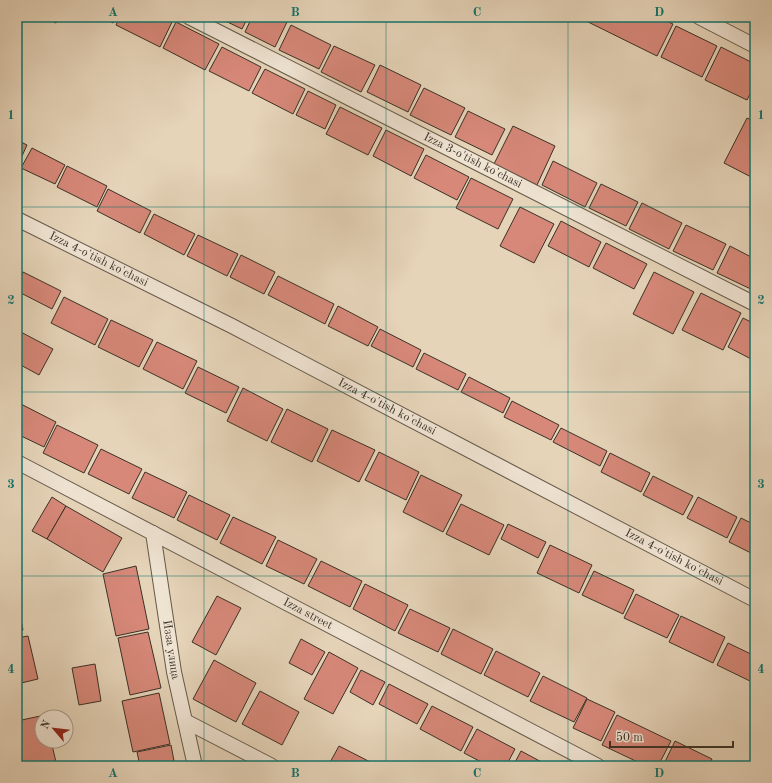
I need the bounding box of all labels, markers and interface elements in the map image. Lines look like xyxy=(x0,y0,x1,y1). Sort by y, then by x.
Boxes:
text: A xyxy=(108,6,118,19)
text: B xyxy=(290,6,300,19)
text: C xyxy=(473,6,481,19)
text: D xyxy=(654,6,664,19)
text: 1 xyxy=(7,109,15,122)
text: 1 xyxy=(757,109,765,122)
street label: Izza 3-o'tish ko'chasi xyxy=(421,131,524,191)
street label: Izza 4-o'tish ko'chasi xyxy=(47,230,150,289)
text: 2 xyxy=(7,294,15,307)
text: 2 xyxy=(757,294,765,307)
street label: Izza 4-o'tish ko'chasi xyxy=(336,377,438,438)
text: 3 xyxy=(7,478,15,491)
text: 3 xyxy=(757,478,765,491)
street label: Izza 4-o'tish ko'chasi xyxy=(623,527,725,588)
street label: Izza street xyxy=(281,596,334,632)
street label: Изза улица xyxy=(160,619,181,680)
text: 4 xyxy=(7,663,15,676)
text: 4 xyxy=(757,663,765,676)
north arrow xyxy=(34,709,74,749)
text: N xyxy=(40,718,54,731)
scale bar xyxy=(610,723,733,749)
text: 50 m xyxy=(616,731,643,744)
text: A xyxy=(108,767,118,780)
text: B xyxy=(290,767,300,780)
text: C xyxy=(473,767,481,780)
text: D xyxy=(654,767,664,780)

